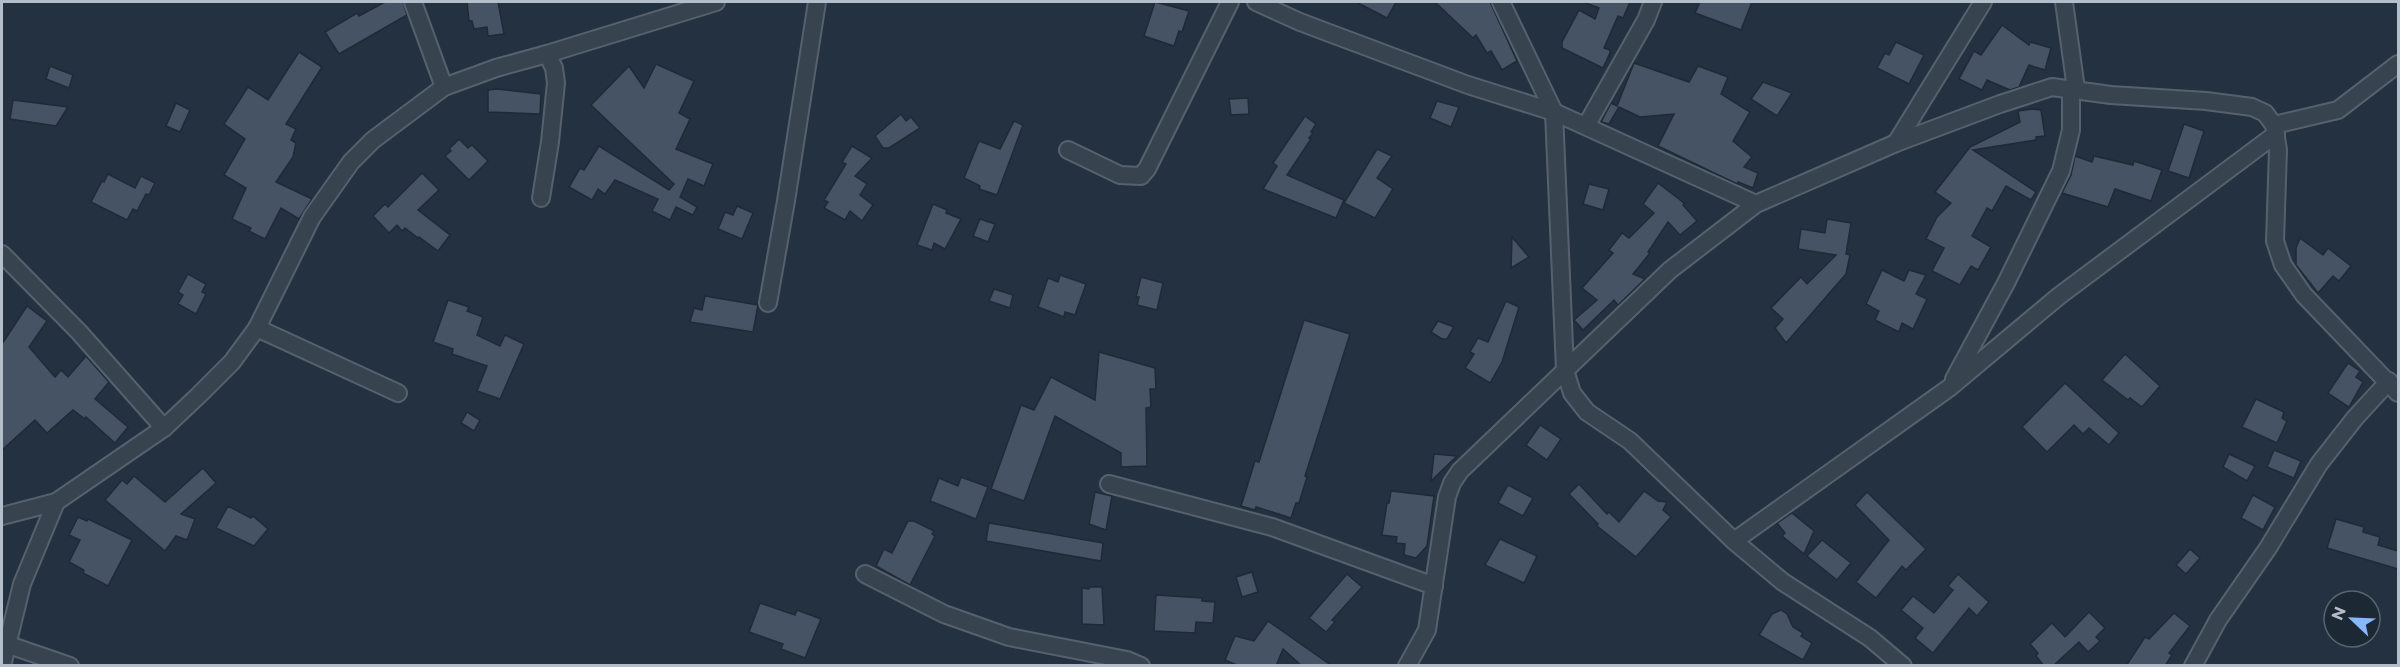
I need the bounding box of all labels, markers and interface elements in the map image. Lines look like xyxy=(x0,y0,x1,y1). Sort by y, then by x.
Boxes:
north arrow xyxy=(2322,589,2382,649)
text: N xyxy=(2327,604,2350,623)

